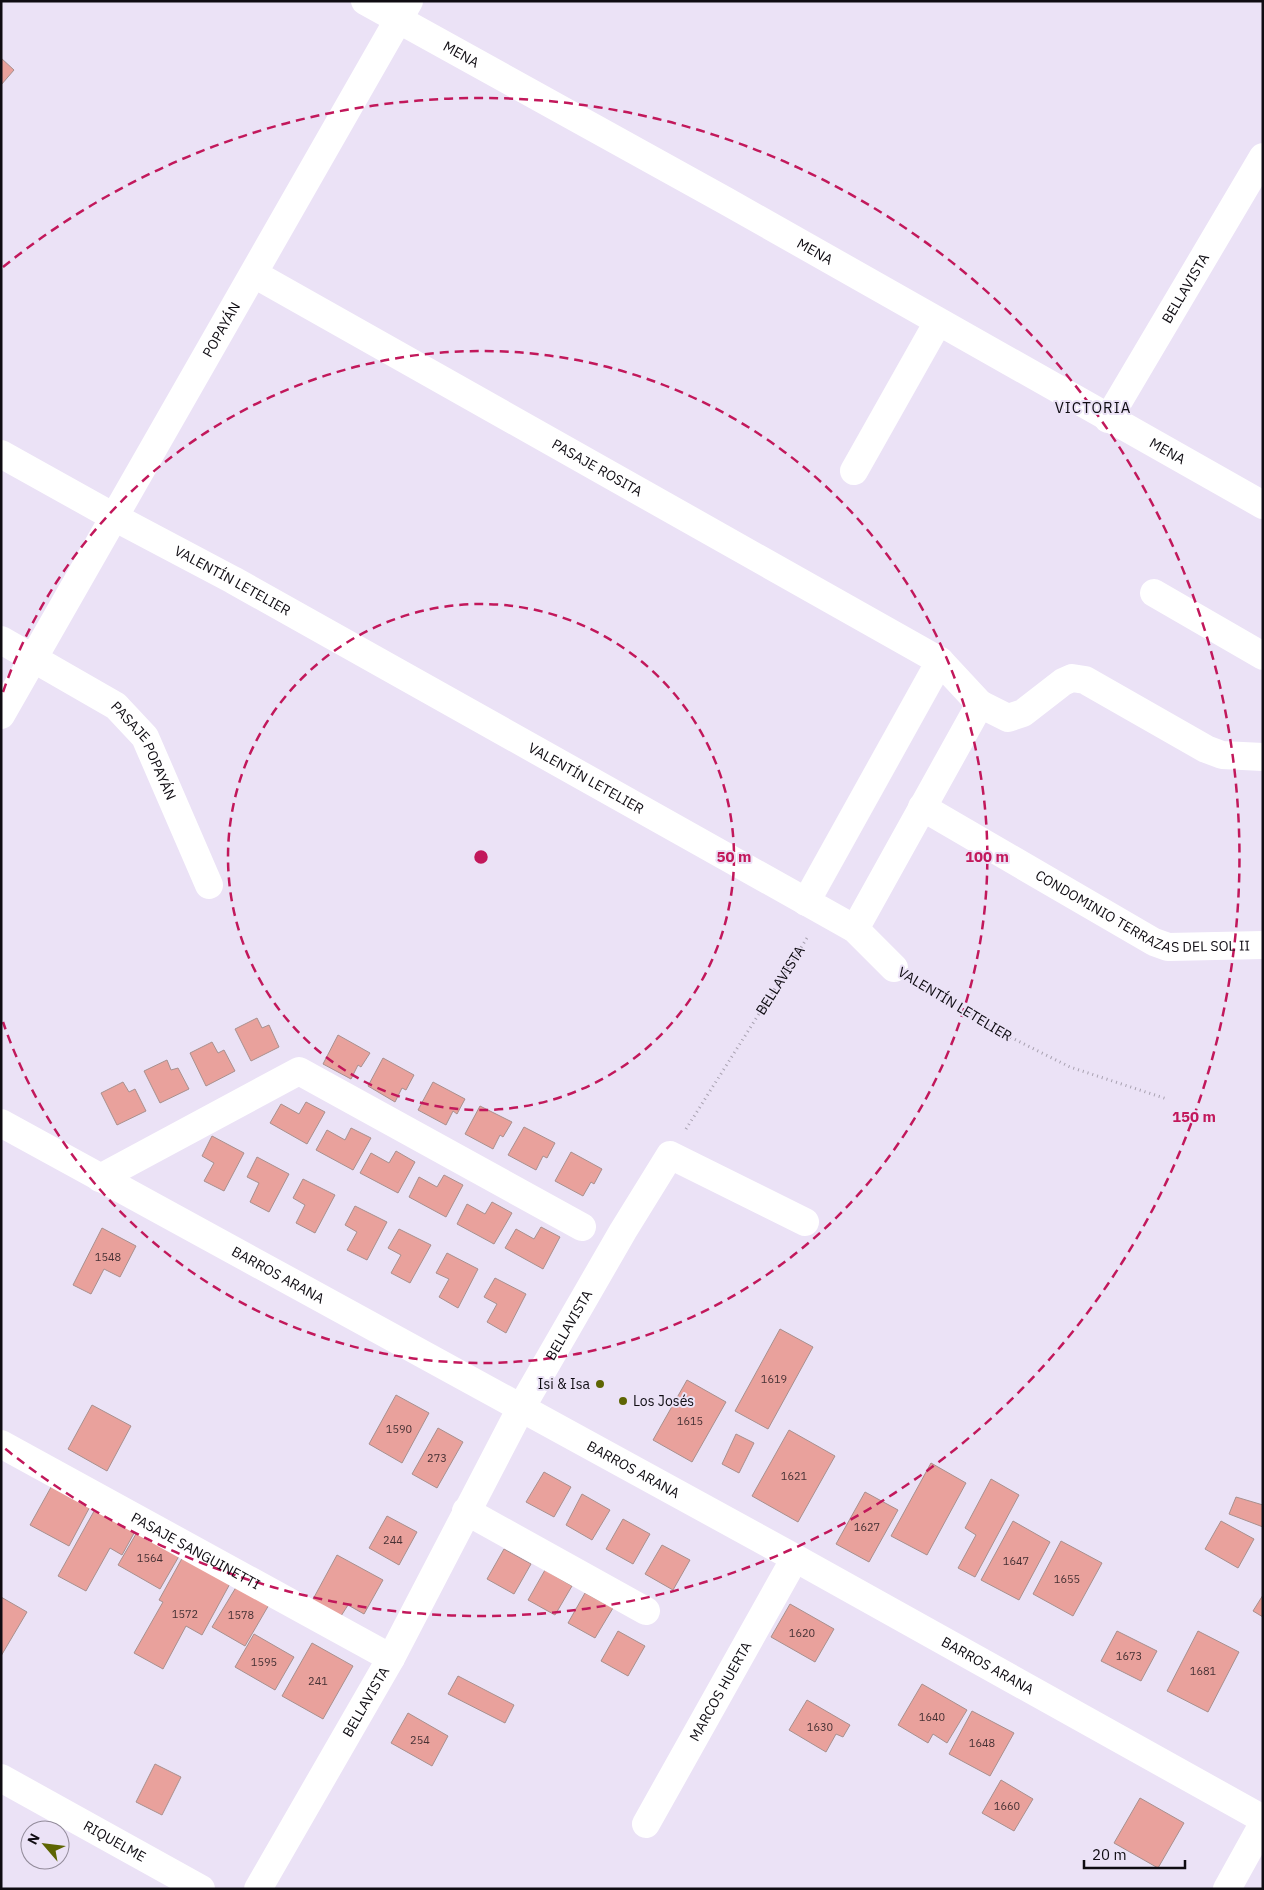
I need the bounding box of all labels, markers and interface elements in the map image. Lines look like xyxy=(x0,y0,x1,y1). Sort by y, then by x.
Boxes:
street label: MENA xyxy=(440,37,482,72)
street label: MENA xyxy=(794,234,836,269)
street label: BELLAVISTA xyxy=(1158,250,1213,326)
street label: POPAYÁN xyxy=(198,299,244,360)
district label: VICTORIA xyxy=(1055,398,1131,417)
street label: MENA xyxy=(1146,434,1189,468)
street label: PASAJE ROSITA xyxy=(549,435,646,500)
street label: VALENTÍN LETELIER xyxy=(171,542,294,620)
street label: PASAJE POPAYÁN xyxy=(107,697,180,803)
street label: VALENTÍN LETELIER xyxy=(525,739,647,818)
text: 50 m xyxy=(717,847,751,866)
text: 100 m xyxy=(965,847,1009,866)
centre of rings xyxy=(472,848,490,866)
street label: CONDOMINIO TERRAZAS DEL SOL II xyxy=(1032,866,1250,957)
street label: BELLAVISTA xyxy=(752,942,809,1018)
street label: VALENTÍN LETELIER xyxy=(895,962,1016,1045)
text: 150 m xyxy=(1172,1107,1216,1126)
street label: BARROS ARANA xyxy=(229,1242,328,1307)
house number: 1548 xyxy=(95,1250,121,1264)
street label: BELLAVISTA xyxy=(541,1287,596,1363)
house number: 1619 xyxy=(761,1372,787,1386)
place label: Isi & Isa xyxy=(538,1375,591,1393)
marker: Isi & Isa xyxy=(594,1378,606,1390)
place label: Los Josés xyxy=(633,1392,694,1410)
marker: Los Josés xyxy=(617,1395,629,1407)
house number: 1615 xyxy=(677,1414,703,1428)
house number: 1590 xyxy=(386,1422,412,1436)
street label: BARROS ARANA xyxy=(584,1437,683,1502)
house number: 273 xyxy=(427,1451,447,1465)
house number: 1621 xyxy=(781,1469,808,1483)
street label: PASAJE SANGUINETTI xyxy=(128,1508,263,1593)
house number: 1627 xyxy=(854,1520,880,1534)
house number: 244 xyxy=(383,1533,403,1547)
house number: 1564 xyxy=(137,1551,164,1565)
house number: 1647 xyxy=(1003,1554,1029,1568)
house number: 1655 xyxy=(1054,1572,1080,1586)
house number: 1572 xyxy=(172,1607,198,1621)
house number: 1578 xyxy=(228,1608,254,1622)
house number: 1620 xyxy=(789,1626,815,1640)
street label: BARROS ARANA xyxy=(938,1633,1037,1698)
street label: MARCOS HUERTA xyxy=(685,1638,755,1744)
house number: 1673 xyxy=(1116,1649,1142,1663)
house number: 1595 xyxy=(251,1655,277,1669)
street label: BELLAVISTA xyxy=(338,1663,393,1740)
house number: 1681 xyxy=(1190,1664,1217,1678)
house number: 241 xyxy=(308,1674,328,1688)
house number: 1640 xyxy=(919,1710,945,1724)
house number: 1630 xyxy=(807,1720,833,1734)
house number: 254 xyxy=(410,1733,430,1747)
house number: 1648 xyxy=(969,1736,995,1750)
house number: 1660 xyxy=(994,1799,1020,1813)
street label: RIQUELME xyxy=(80,1817,149,1866)
north arrow xyxy=(20,1820,70,1870)
text: N xyxy=(23,1830,44,1848)
scale bar xyxy=(1084,1838,1185,1870)
text: 20 m xyxy=(1092,1845,1127,1864)

